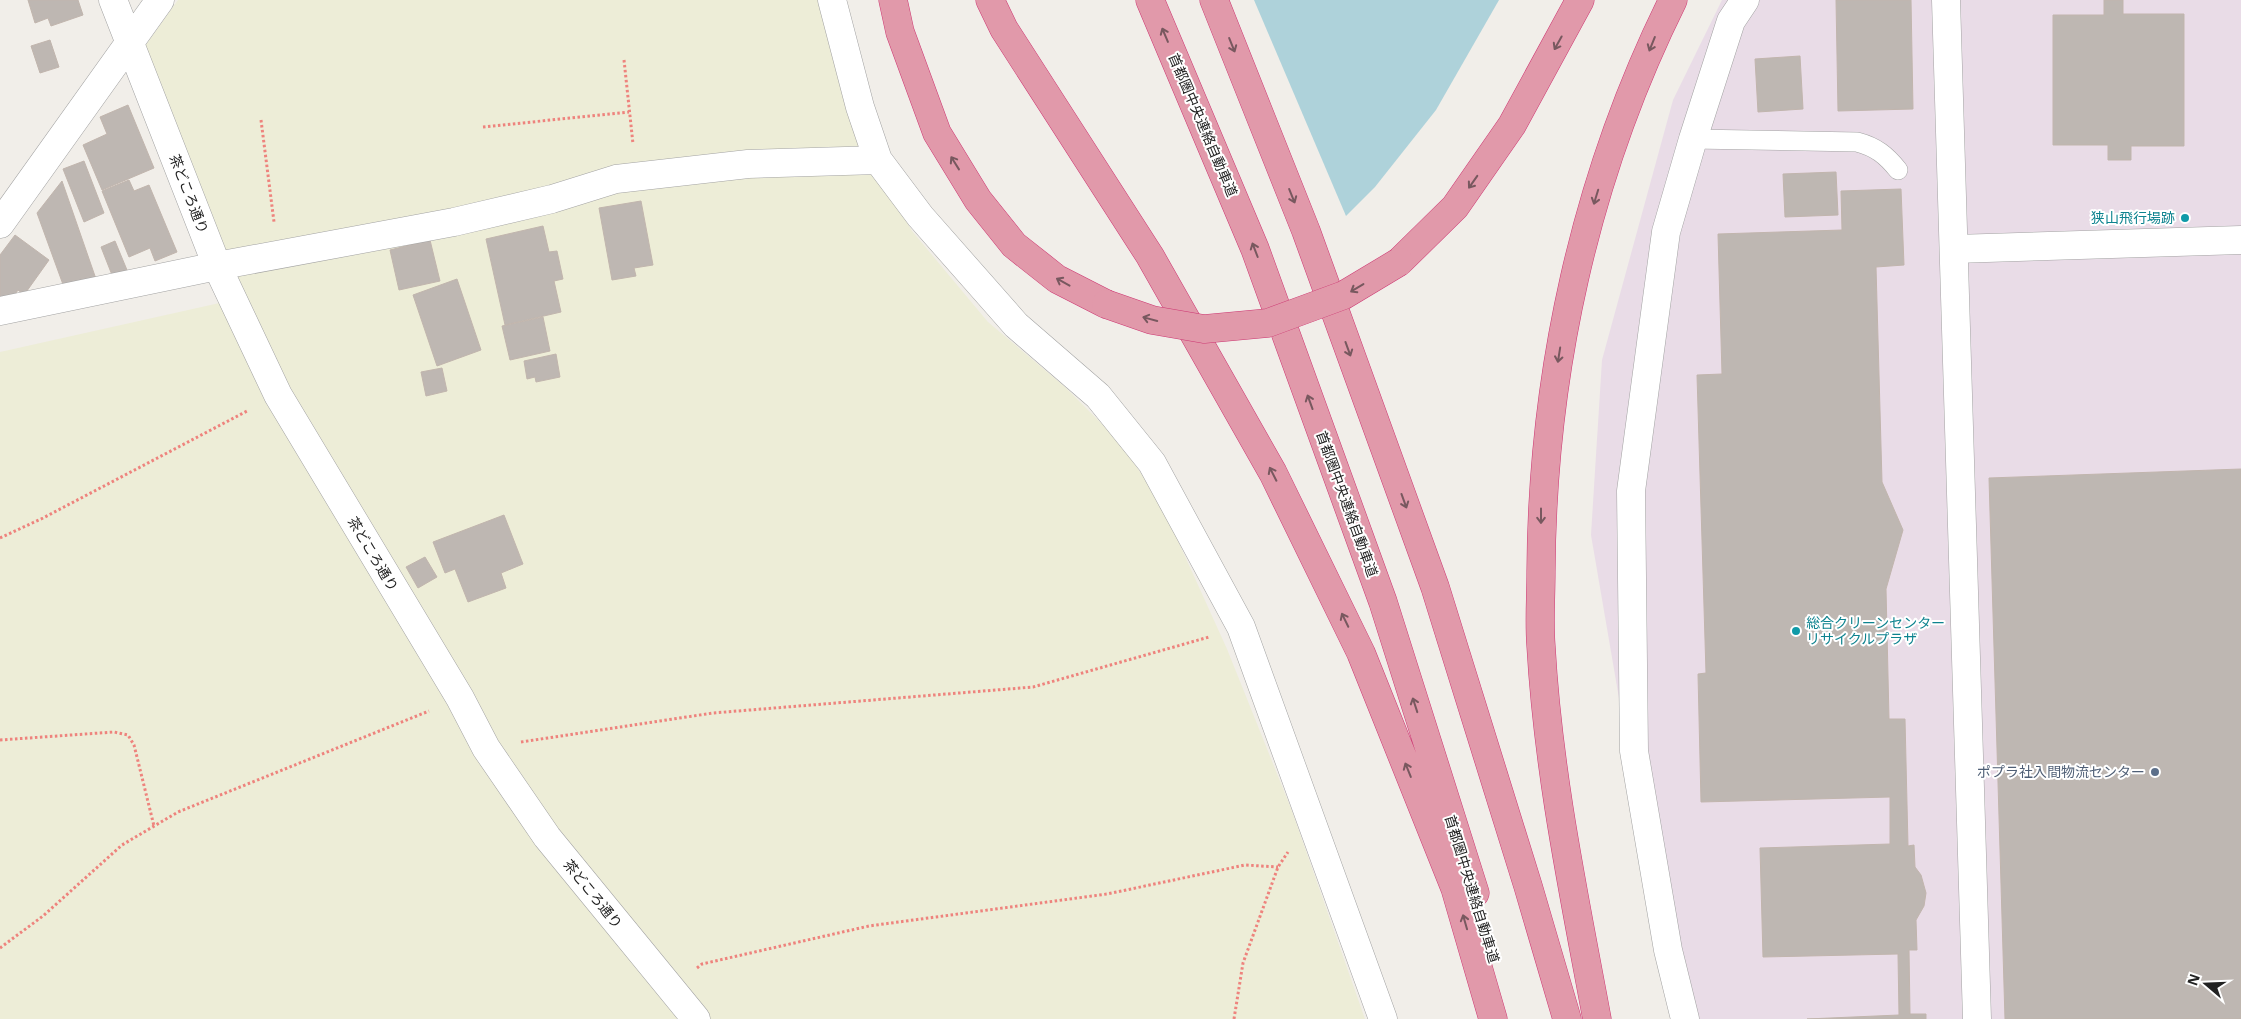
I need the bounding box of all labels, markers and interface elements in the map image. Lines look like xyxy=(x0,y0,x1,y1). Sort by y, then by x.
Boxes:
one-way arrow xyxy=(1159,28,1169,43)
one-way arrow xyxy=(1553,36,1563,51)
one-way arrow xyxy=(1647,36,1656,51)
one-way arrow xyxy=(1228,37,1237,52)
street label: 首都圏中央連絡自動車道 xyxy=(1165,50,1242,199)
street label: 茶どころ通り xyxy=(166,151,213,236)
one-way arrow xyxy=(950,156,960,170)
one-way arrow xyxy=(1468,174,1478,188)
one-way arrow xyxy=(1288,188,1297,203)
one-way arrow xyxy=(1591,188,1601,204)
place label: 狭山飛行場跡 xyxy=(2091,208,2175,227)
marker: 狭山飛行場跡 xyxy=(2179,212,2191,224)
one-way arrow xyxy=(1250,242,1259,258)
one-way arrow xyxy=(1055,277,1070,287)
one-way arrow xyxy=(1351,283,1365,293)
one-way arrow xyxy=(1143,314,1159,323)
one-way arrow xyxy=(1344,340,1353,356)
one-way arrow xyxy=(1554,346,1564,362)
one-way arrow xyxy=(1305,395,1314,410)
street label: 首都圏中央連絡自動車道 xyxy=(1312,428,1383,579)
one-way arrow xyxy=(1268,467,1278,482)
one-way arrow xyxy=(1400,493,1409,509)
one-way arrow xyxy=(1536,508,1546,524)
street label: 茶どころ通り xyxy=(344,513,403,594)
one-way arrow xyxy=(1340,613,1349,628)
place label: 総合クリーンセンター リサイクルプラザ xyxy=(1806,613,1945,648)
marker: 総合クリーンセンター リサイクルプラザ xyxy=(1790,625,1802,637)
one-way arrow xyxy=(1410,697,1419,713)
place label: ポプラ社入間物流センター xyxy=(1977,762,2145,781)
one-way arrow xyxy=(1402,763,1412,778)
marker: ポプラ社入間物流センター xyxy=(2149,766,2161,778)
street label: 首都圏中央連絡自動車道 xyxy=(1441,812,1504,965)
street label: 茶どころ通り xyxy=(560,855,627,932)
one-way arrow xyxy=(1460,914,1469,930)
north arrow xyxy=(2181,959,2231,1009)
text: N xyxy=(2182,971,2204,988)

